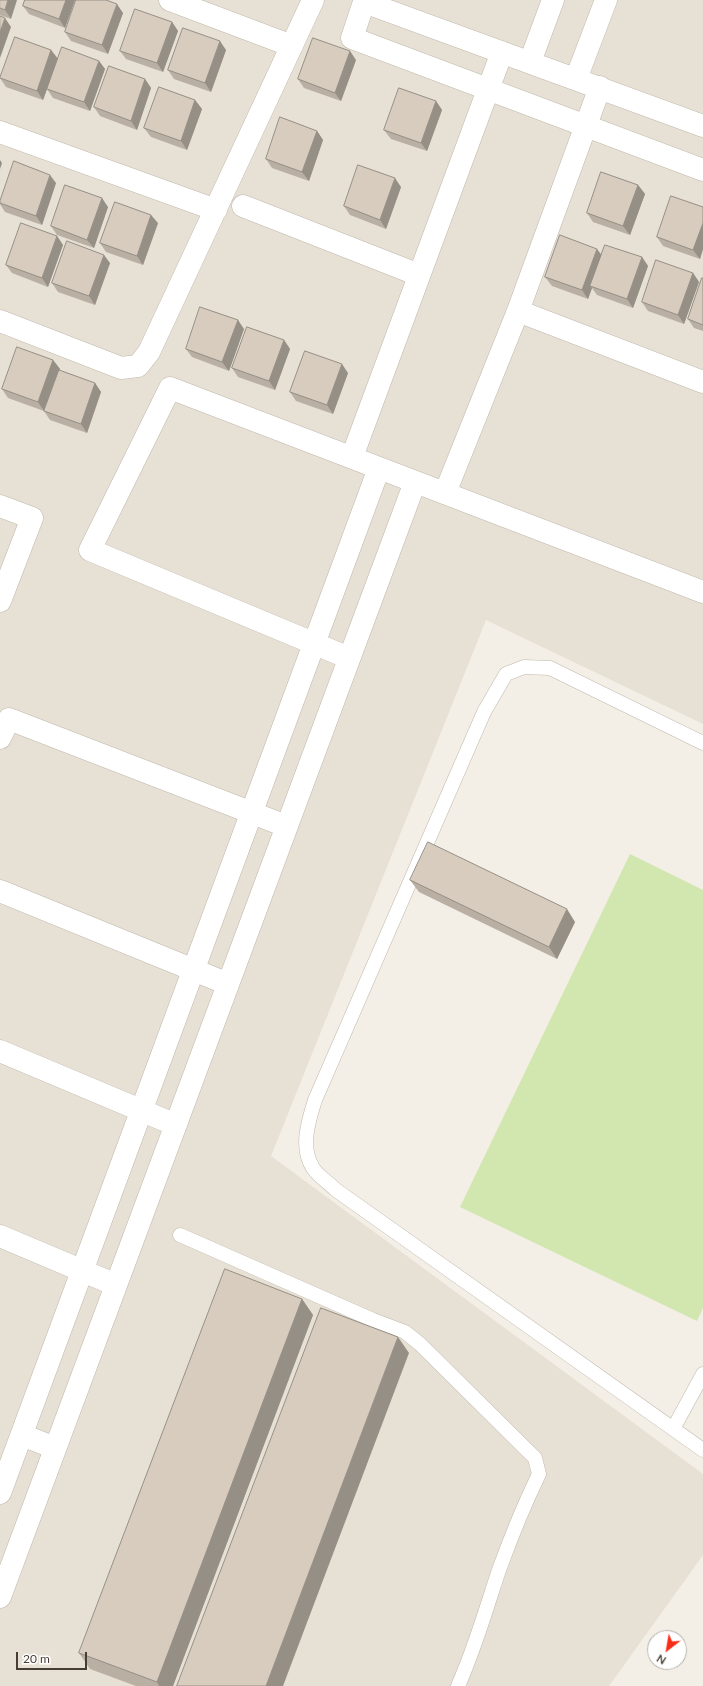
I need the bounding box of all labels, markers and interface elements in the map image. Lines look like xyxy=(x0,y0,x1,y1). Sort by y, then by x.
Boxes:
north arrow xyxy=(647,1630,687,1670)
scale bar xyxy=(18,1644,89,1670)
text: 20 m xyxy=(23,1651,50,1666)
text: N xyxy=(654,1652,668,1668)

